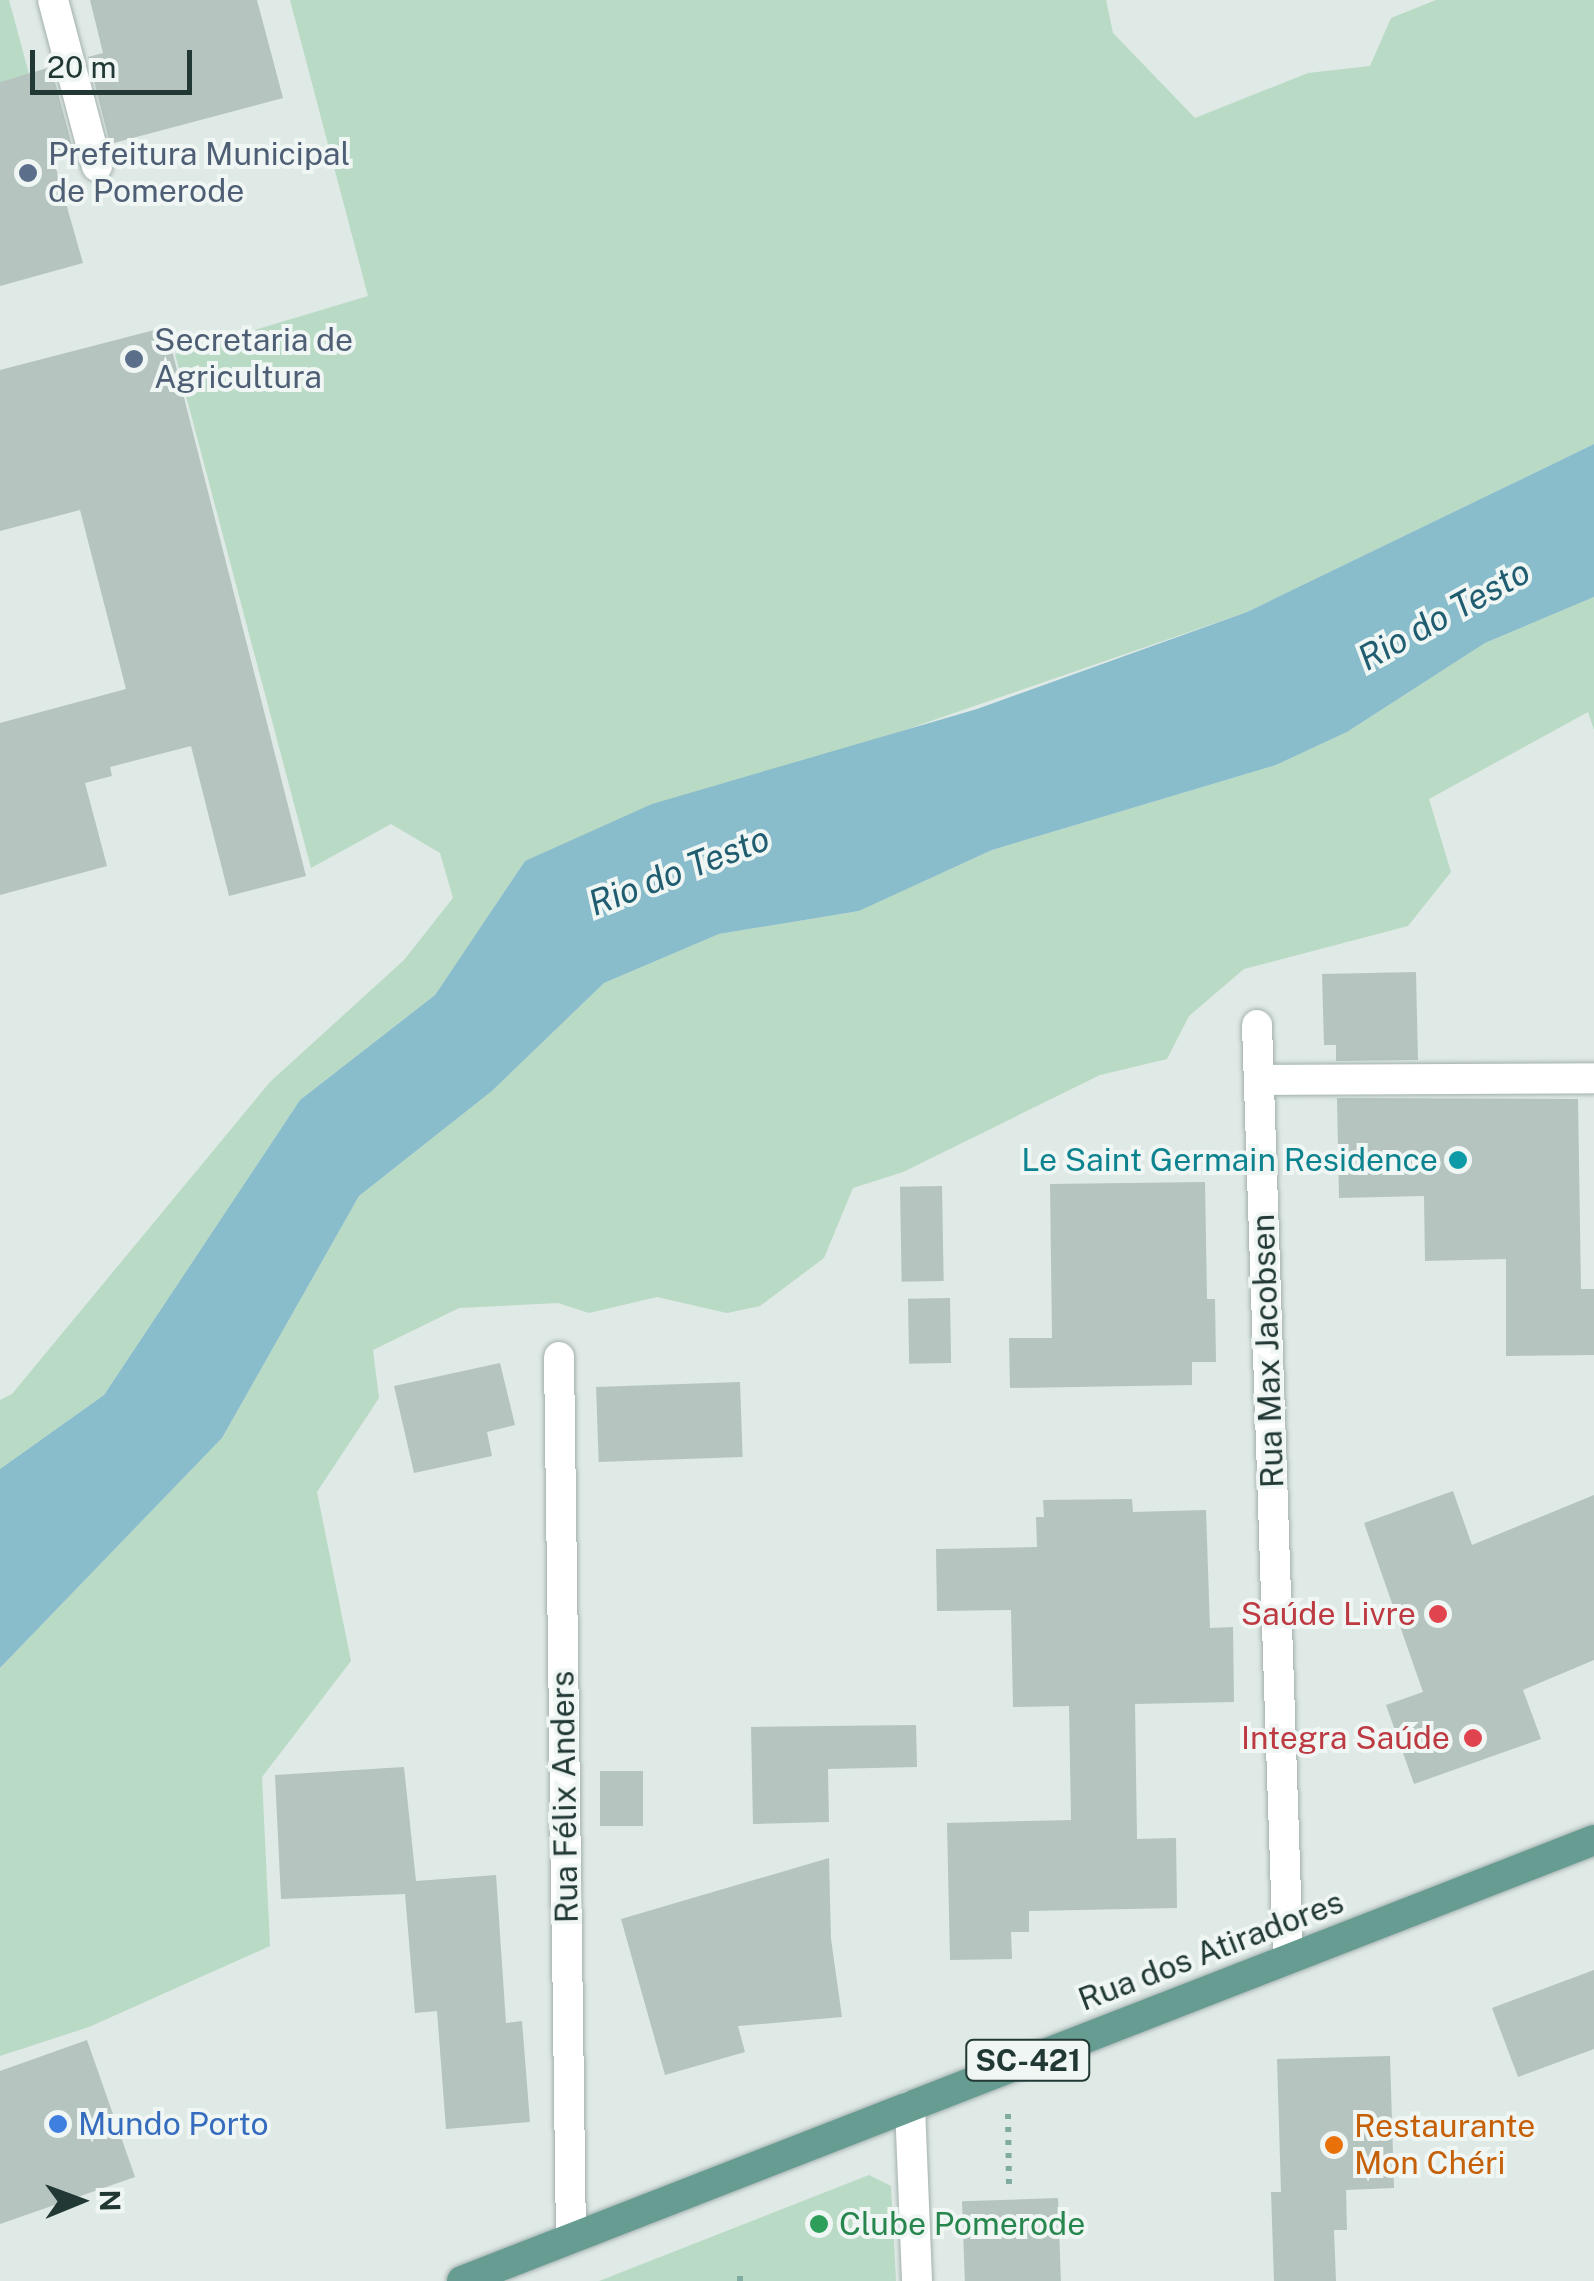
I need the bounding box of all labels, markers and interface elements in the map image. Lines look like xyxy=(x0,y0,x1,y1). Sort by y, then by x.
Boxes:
scale bar xyxy=(35,30,198,92)
text: 20 m xyxy=(47,49,116,85)
place label: Prefeitura Municipal de Pomerode xyxy=(48,136,350,211)
marker: Prefeitura Municipal de Pomerode xyxy=(17,162,39,184)
place label: Secretaria de Agricultura xyxy=(154,322,354,397)
marker: Secretaria de Agricultura xyxy=(123,348,145,370)
water label: Rio do Testo xyxy=(1350,550,1538,680)
water label: Rio do Testo xyxy=(582,817,776,925)
place label: Le Saint Germain Residence xyxy=(1021,1141,1438,1179)
marker: Le Saint Germain Residence xyxy=(1447,1149,1469,1171)
street label: Rua Max Jacobsen xyxy=(1244,1213,1292,1489)
place label: Saúde Livre xyxy=(1240,1595,1416,1633)
marker: Saúde Livre xyxy=(1425,1601,1451,1627)
street label: Rua Félix Anders xyxy=(544,1670,586,1924)
place label: Integra Saúde xyxy=(1241,1719,1450,1757)
marker: Integra Saúde xyxy=(1460,1725,1486,1751)
street label: Rua dos Atiradores xyxy=(1073,1883,1349,2019)
road number: SC-421 xyxy=(963,2035,1093,2085)
place label: Mundo Porto xyxy=(78,2105,269,2143)
place label: Restaurante Mon Chéri xyxy=(1354,2108,1535,2183)
marker: Mundo Porto xyxy=(47,2113,69,2135)
marker: Restaurante Mon Chéri xyxy=(1323,2134,1345,2156)
north arrow xyxy=(30,2151,130,2251)
text: N xyxy=(94,2189,127,2212)
place label: Clube Pomerode xyxy=(839,2205,1086,2243)
marker: Clube Pomerode xyxy=(808,2213,830,2235)

